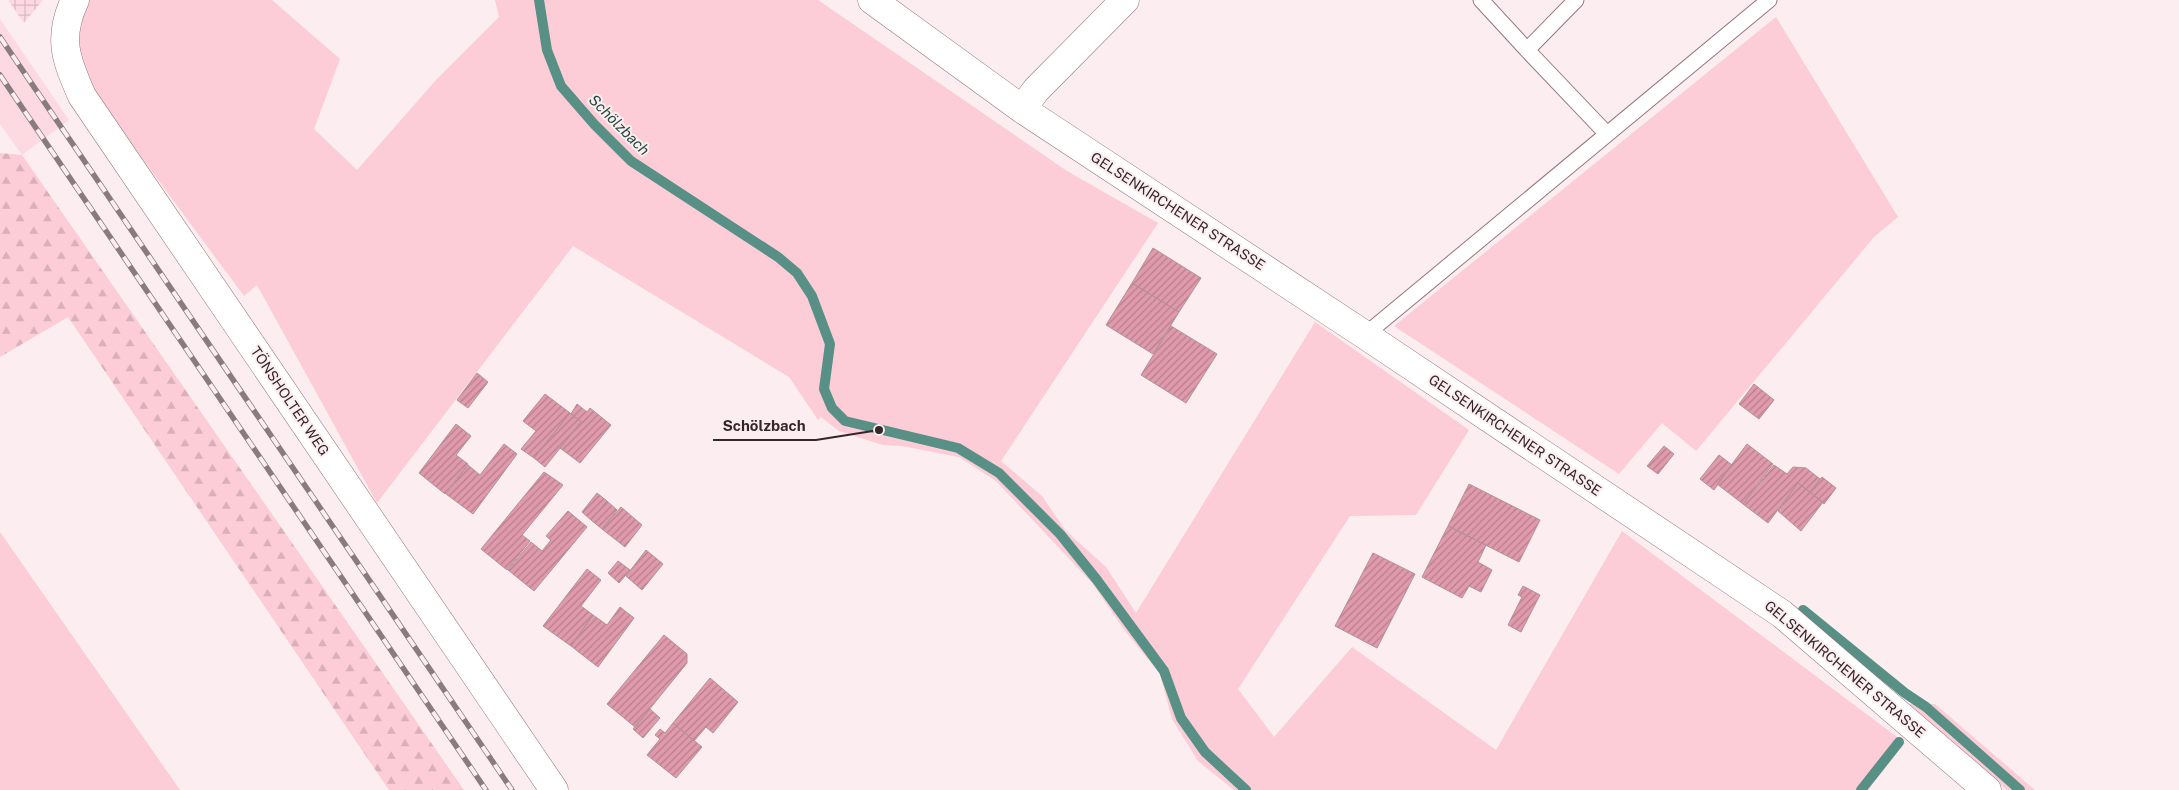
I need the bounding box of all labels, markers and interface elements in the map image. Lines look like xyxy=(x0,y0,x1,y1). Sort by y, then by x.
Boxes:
water label: Schölzbach xyxy=(586,91,653,158)
street label: GELSENKIRCHENER STRASSE xyxy=(1088,149,1268,273)
street label: TÖNSHOLTER WEG xyxy=(248,342,334,459)
street label: GELSENKIRCHENER STRASSE xyxy=(1426,371,1604,499)
callout: Schölzbach xyxy=(713,410,816,440)
text: Schölzbach xyxy=(722,417,806,434)
street label: GELSENKIRCHENER STRASSE xyxy=(1762,597,1928,741)

